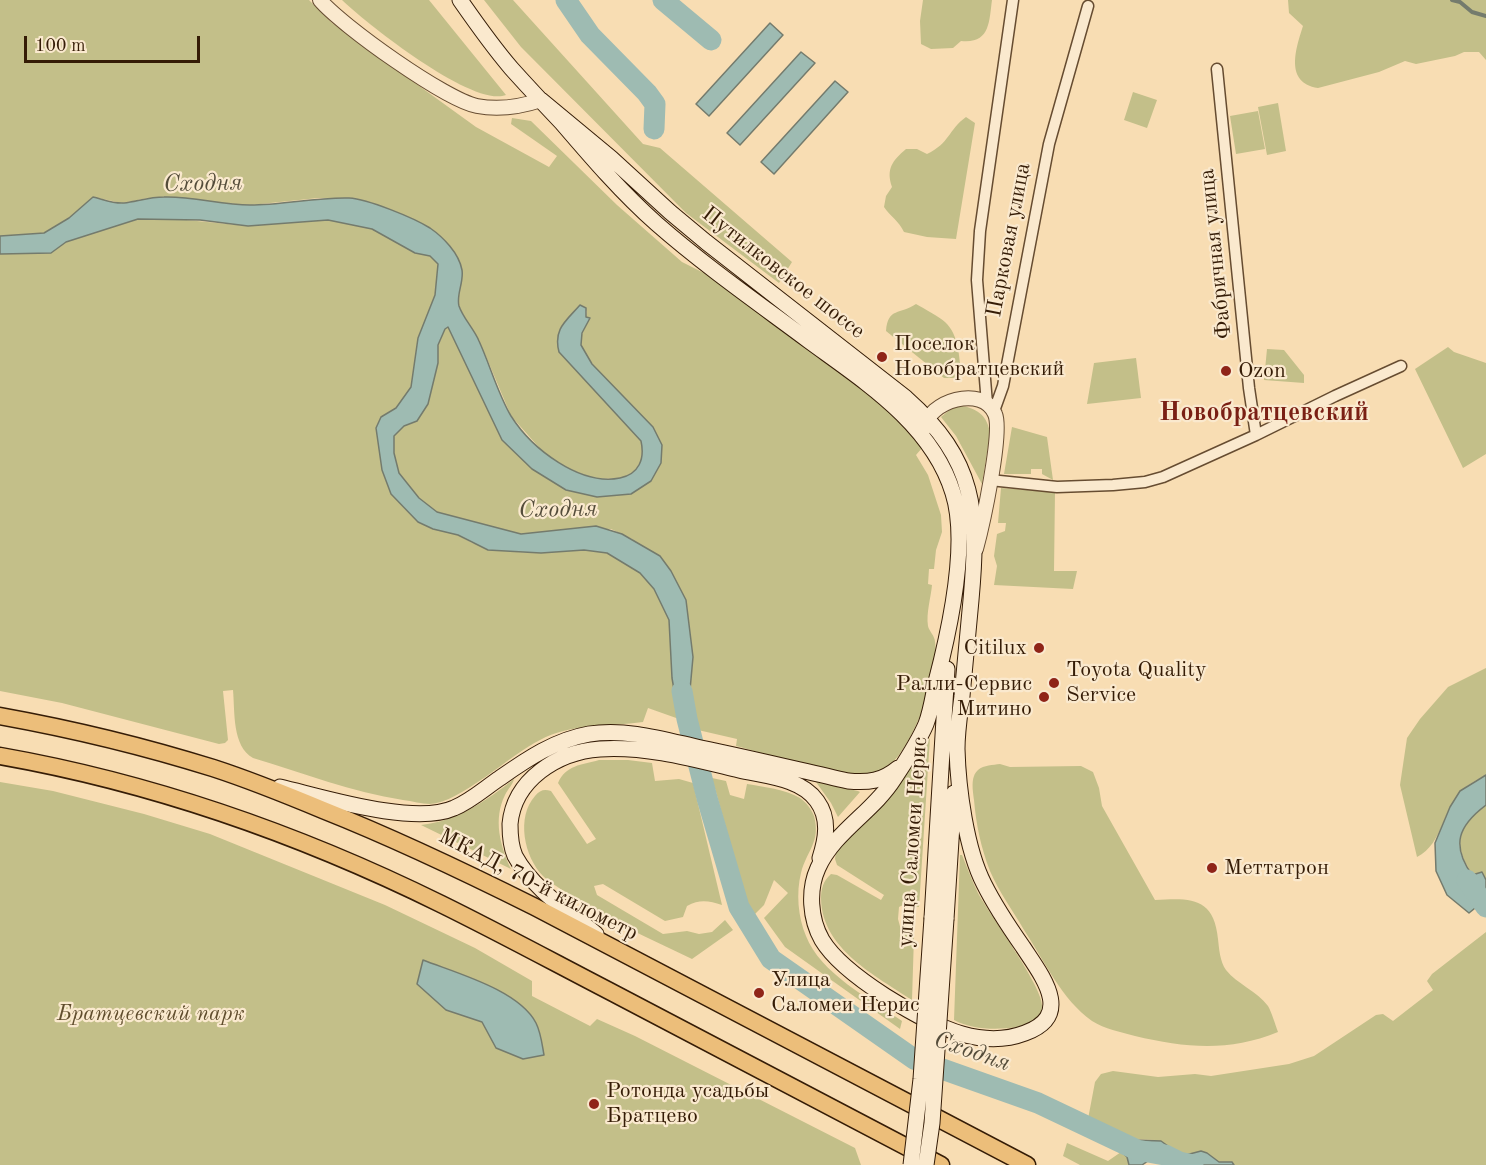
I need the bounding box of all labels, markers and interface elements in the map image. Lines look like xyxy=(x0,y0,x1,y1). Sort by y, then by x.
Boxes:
scale bar xyxy=(27,24,202,62)
text: 100 m xyxy=(35,37,86,55)
street label: Парковая улица xyxy=(981,160,1037,320)
street label: Фабричная улица xyxy=(1194,167,1238,341)
water label: Сходня xyxy=(163,169,243,199)
street label: Путилковское шоссе xyxy=(696,201,870,345)
place label: Поселок Новобратцевский xyxy=(894,331,1064,382)
marker: Поселок Новобратцевский xyxy=(875,350,889,364)
place label: Ozon xyxy=(1238,358,1286,384)
marker: Ozon xyxy=(1219,364,1233,378)
district label: Новобратцевский xyxy=(1159,397,1369,429)
water label: Сходня xyxy=(518,495,598,525)
place label: Citilux xyxy=(964,635,1027,661)
marker: Citilux xyxy=(1032,641,1046,655)
place label: Toyota Quality Service xyxy=(1066,657,1207,708)
place label: Ралли-Сервис Митино xyxy=(896,671,1032,722)
marker: Toyota Quality Service xyxy=(1047,676,1061,690)
marker: Ралли-Сервис Митино xyxy=(1037,690,1051,704)
street label: улица Саломеи Нерис xyxy=(892,736,934,948)
street label: МКАД, 70-й километр xyxy=(434,823,642,947)
place label: Меттатрон xyxy=(1224,855,1329,881)
marker: Меттатрон xyxy=(1205,861,1219,875)
place label: Улица Саломеи Нерис xyxy=(771,967,920,1018)
marker: Улица Саломеи Нерис xyxy=(752,986,766,1000)
park label: Братцевский парк xyxy=(57,1001,245,1027)
water label: Сходня xyxy=(930,1025,1014,1079)
place label: Ротонда усадьбы Братцево xyxy=(606,1078,769,1130)
marker: Ротонда усадьбы Братцево xyxy=(587,1097,601,1111)

